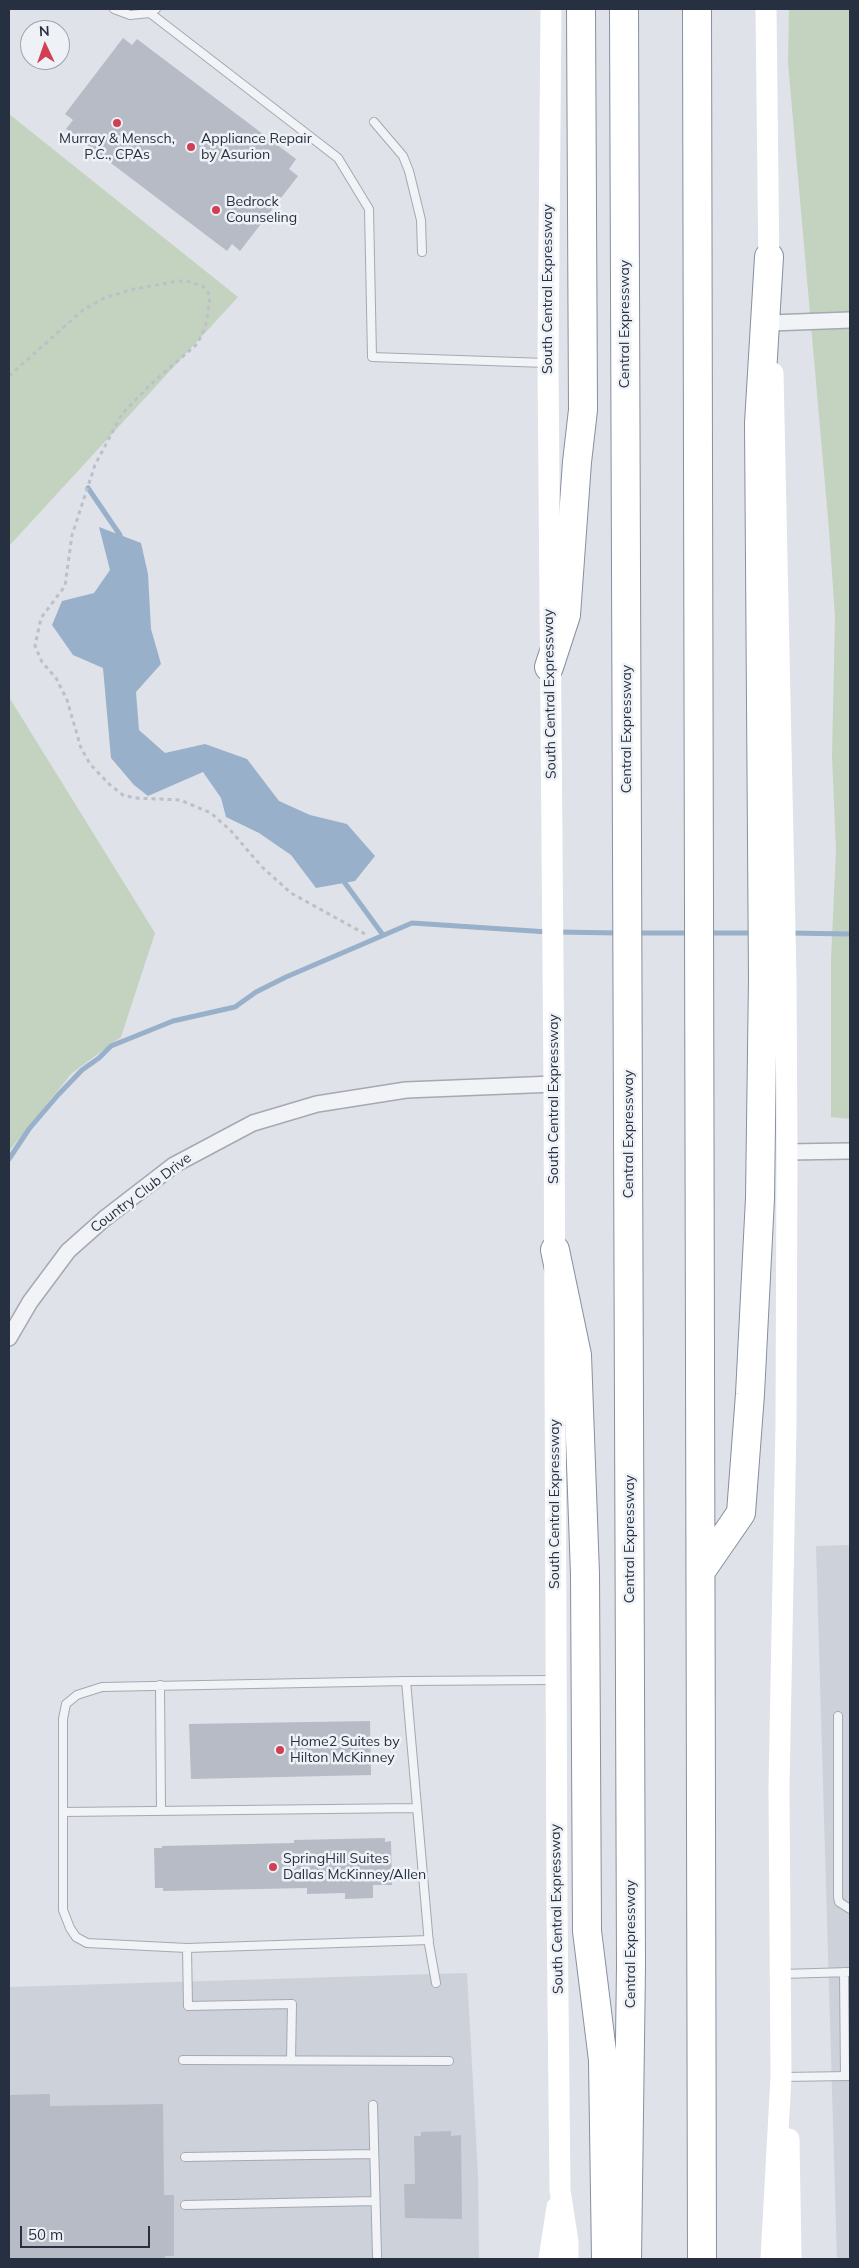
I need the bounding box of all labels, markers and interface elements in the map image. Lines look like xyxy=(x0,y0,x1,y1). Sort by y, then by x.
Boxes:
north arrow xyxy=(20,20,70,70)
text: N xyxy=(39,22,50,40)
marker: Murray & Mensch, P.C., CPAs xyxy=(111,117,123,129)
place label: Murray & Mensch, P.C., CPAs xyxy=(59,131,175,164)
place label: Appliance Repair by Asurion xyxy=(201,131,312,164)
marker: Appliance Repair by Asurion xyxy=(185,141,197,153)
place label: Bedrock Counseling xyxy=(226,194,297,226)
marker: Bedrock Counseling xyxy=(210,204,222,216)
street label: South Central Expressway xyxy=(540,204,556,374)
street label: Central Expressway xyxy=(617,260,633,388)
street label: South Central Expressway xyxy=(540,609,560,779)
street label: Central Expressway xyxy=(619,665,635,793)
street label: South Central Expressway xyxy=(546,1014,562,1184)
street label: Central Expressway xyxy=(621,1070,637,1198)
street label: Country Club Drive xyxy=(87,1150,195,1236)
street label: South Central Expressway xyxy=(547,1419,563,1589)
street label: Central Expressway xyxy=(622,1475,638,1603)
place label: Home2 Suites by Hilton McKinney xyxy=(290,1734,400,1766)
marker: Home2 Suites by Hilton McKinney xyxy=(274,1744,286,1756)
street label: South Central Expressway xyxy=(547,1824,567,1994)
place label: SpringHill Suites Dallas McKinney/Allen xyxy=(283,1851,426,1884)
marker: SpringHill Suites Dallas McKinney/Allen xyxy=(267,1861,279,1873)
street label: Central Expressway xyxy=(623,1880,639,2008)
scale bar xyxy=(22,2216,152,2248)
text: 50 m xyxy=(28,2225,63,2244)

